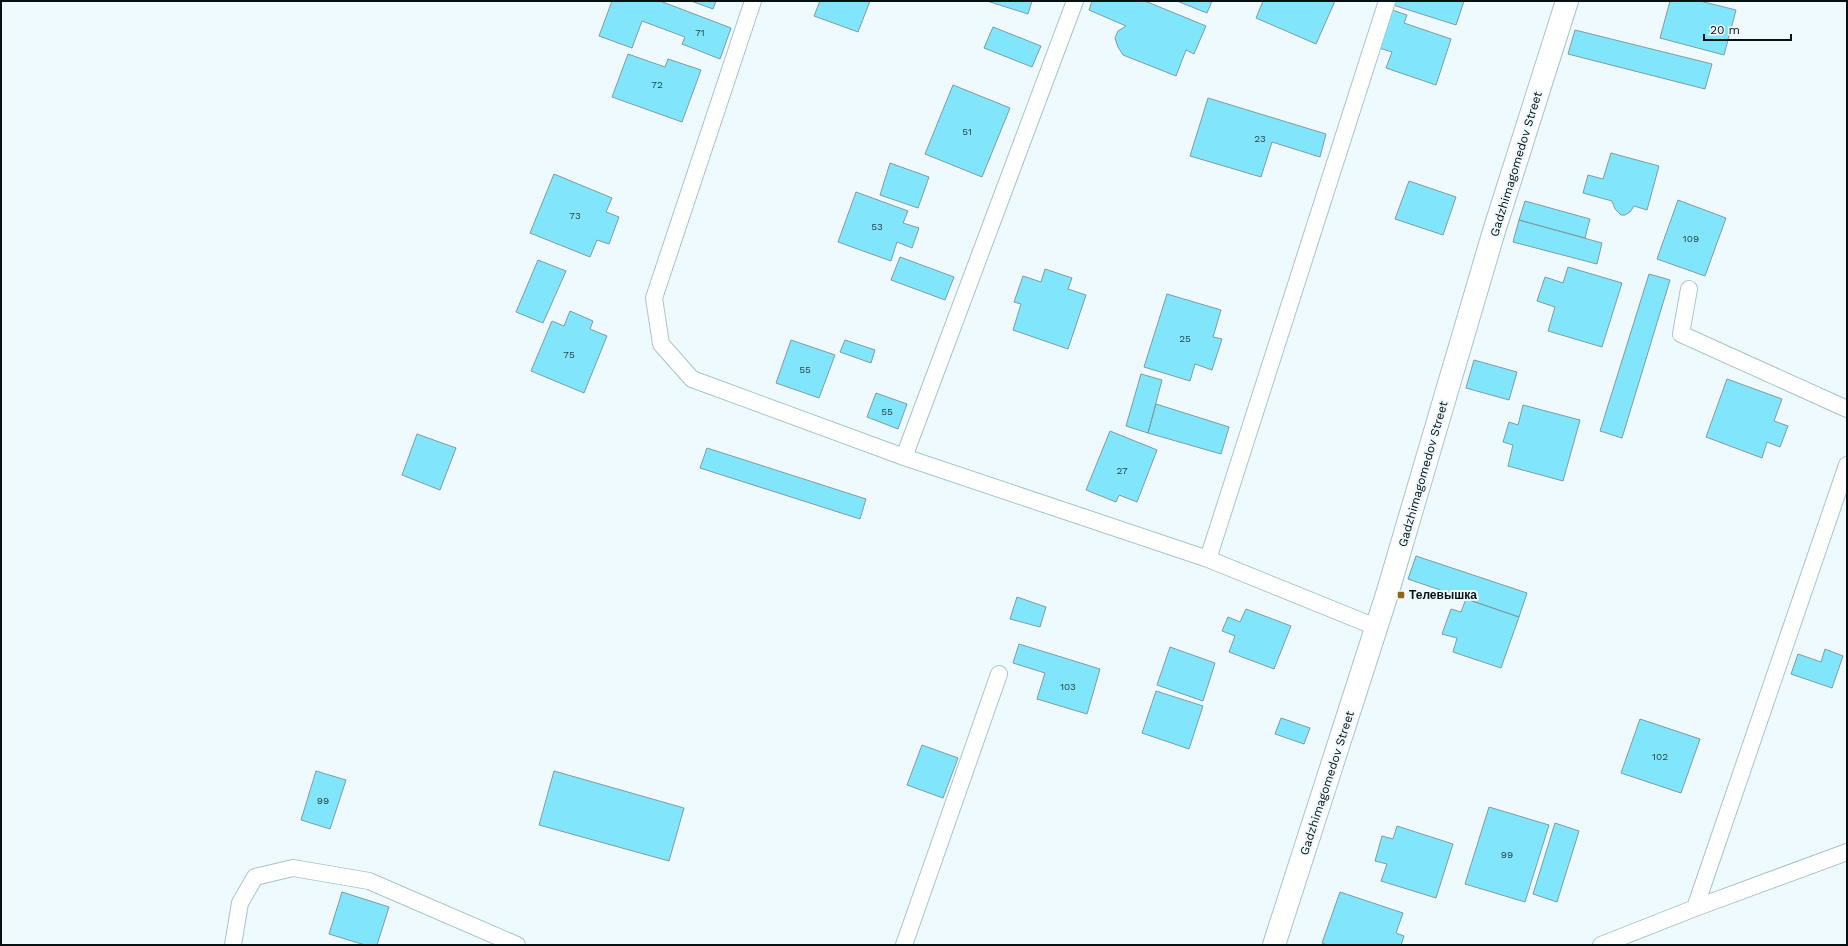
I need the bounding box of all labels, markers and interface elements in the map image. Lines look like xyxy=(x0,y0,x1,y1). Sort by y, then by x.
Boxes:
scale bar xyxy=(1704,16,1791,42)
text: 20 m xyxy=(1710,23,1740,37)
house number: 71 xyxy=(695,27,705,38)
house number: 72 xyxy=(651,79,663,90)
street label: Gadzhimagomedov Street xyxy=(1487,90,1545,238)
house number: 51 xyxy=(962,126,972,137)
house number: 23 xyxy=(1254,133,1266,144)
house number: 73 xyxy=(569,210,581,221)
house number: 53 xyxy=(871,221,883,232)
house number: 109 xyxy=(1683,233,1699,244)
house number: 25 xyxy=(1179,333,1191,344)
house number: 75 xyxy=(563,349,575,360)
house number: 55 xyxy=(799,364,811,375)
street label: Gadzhimagomedov Street xyxy=(1395,399,1451,549)
house number: 55 xyxy=(881,406,893,417)
house number: 27 xyxy=(1116,465,1128,476)
place label: Телевышка xyxy=(1409,588,1477,602)
marker: Телевышка xyxy=(1396,590,1406,600)
house number: 103 xyxy=(1060,681,1076,692)
street label: Gadzhimagomedov Street xyxy=(1297,709,1357,857)
house number: 102 xyxy=(1652,751,1668,762)
house number: 99 xyxy=(317,795,329,806)
house number: 99 xyxy=(1501,849,1513,860)

